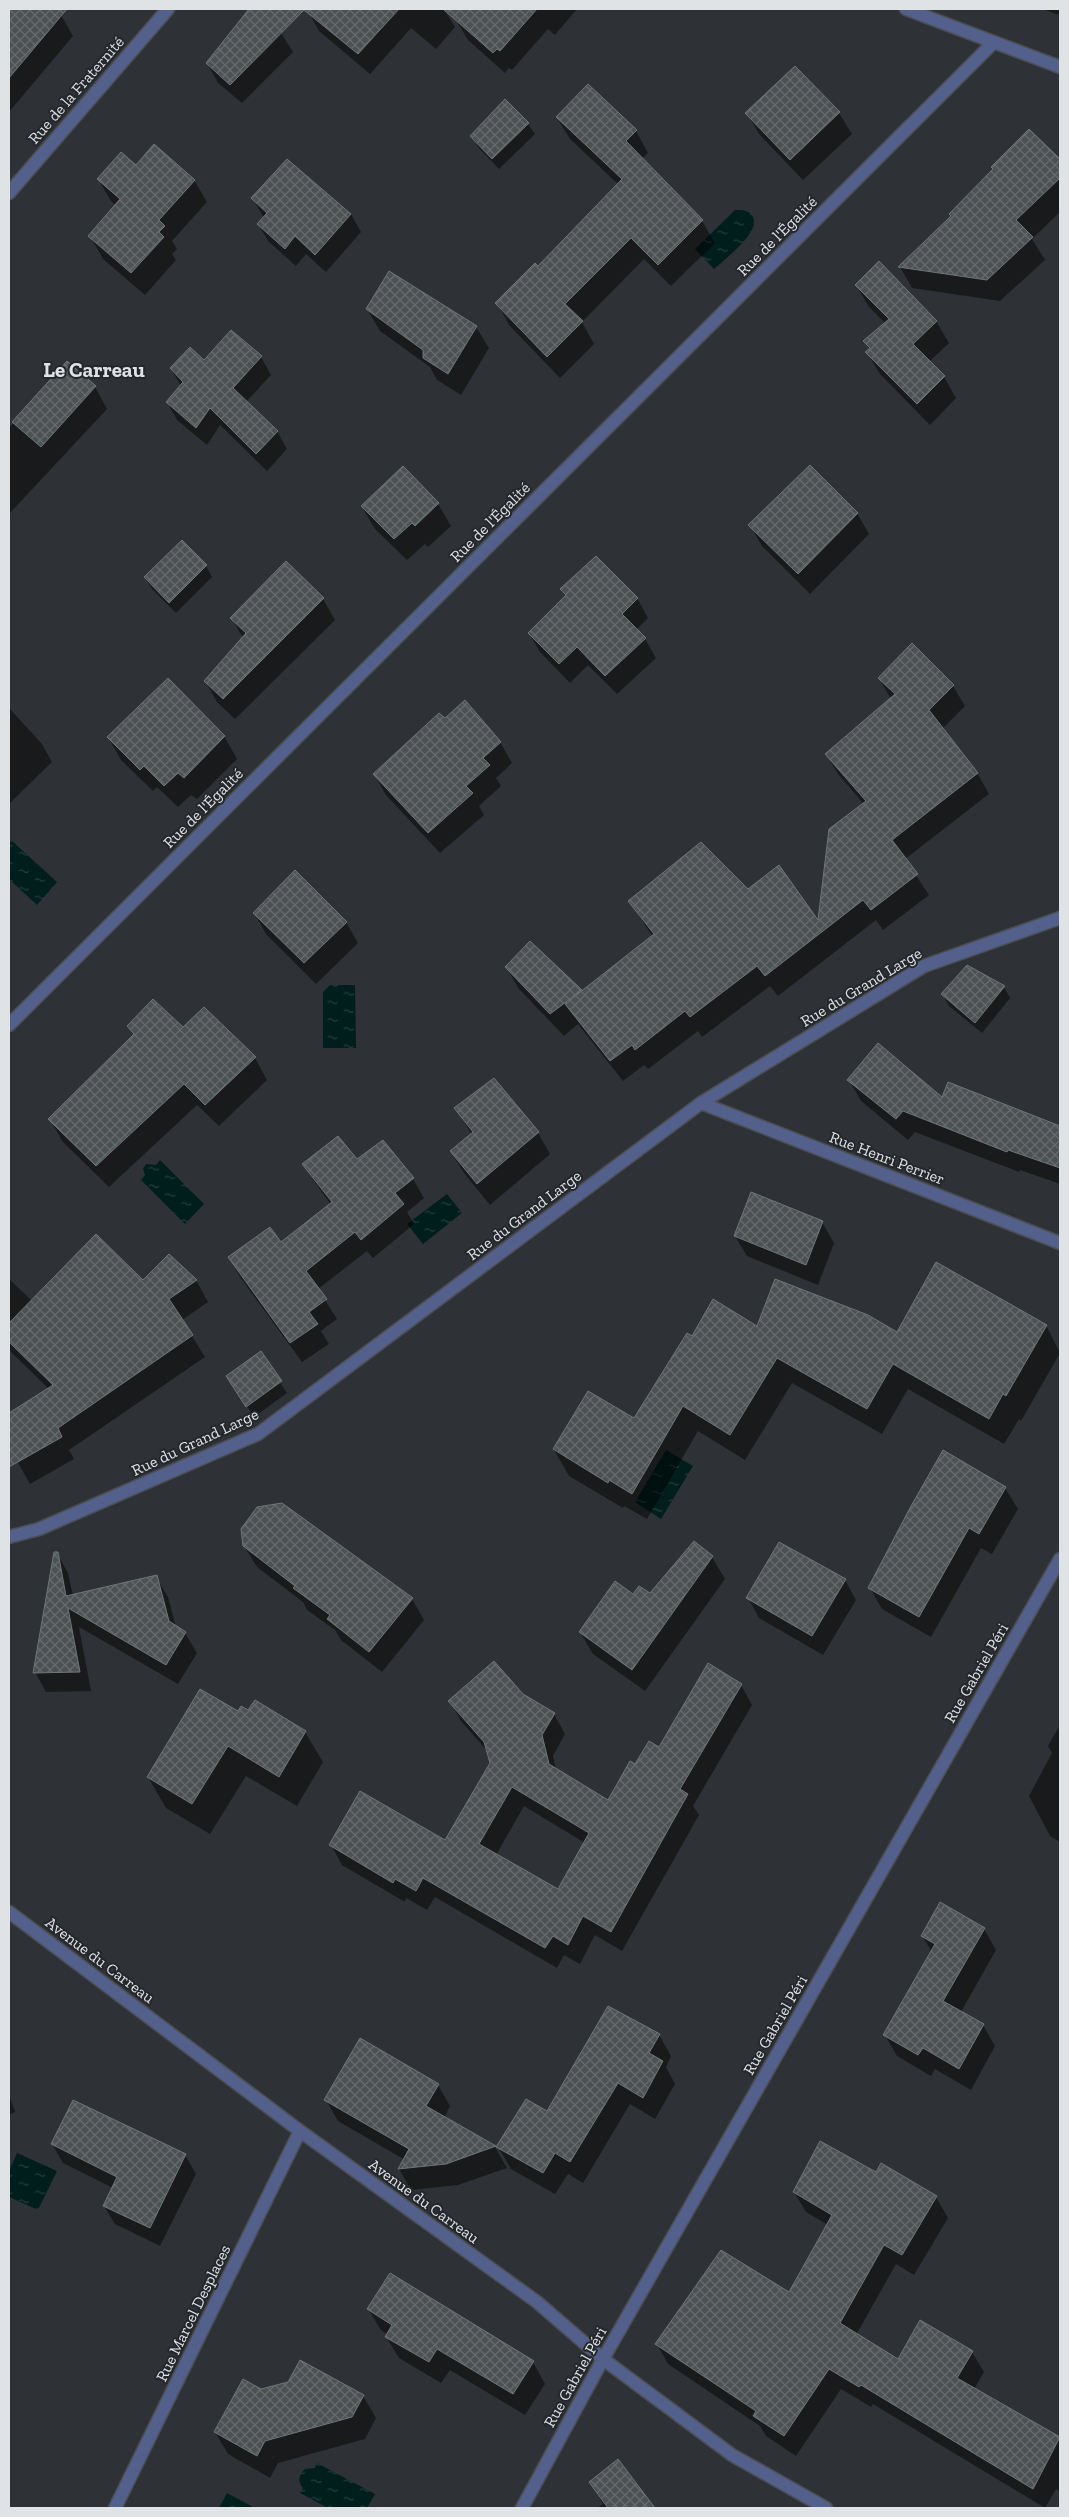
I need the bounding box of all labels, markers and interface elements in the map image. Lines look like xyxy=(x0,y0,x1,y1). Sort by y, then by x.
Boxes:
street label: Rue de la Fraternité xyxy=(24,32,128,148)
street label: Rue de l'Égalité xyxy=(733,192,821,280)
district label: Le Carreau xyxy=(43,357,145,382)
street label: Rue de l'Égalité xyxy=(446,478,534,566)
street label: Rue de l'Égalité xyxy=(159,764,247,852)
street label: Rue du Grand Large xyxy=(797,943,925,1031)
street label: Rue Henri Perrier xyxy=(827,1127,947,1189)
street label: Rue du Grand Large xyxy=(463,1166,585,1264)
street label: Rue du Grand Large xyxy=(128,1404,262,1480)
street label: Rue Gabriel Péri xyxy=(940,1620,1012,1726)
street label: Avenue du Carreau xyxy=(42,1913,158,2007)
street label: Rue Gabriel Péri xyxy=(739,1972,811,2078)
street label: Avenue du Carreau xyxy=(365,2155,483,2247)
street label: Rue Marcel Desplaces xyxy=(152,2242,234,2384)
street label: Rue Gabriel Péri xyxy=(540,2323,611,2430)

